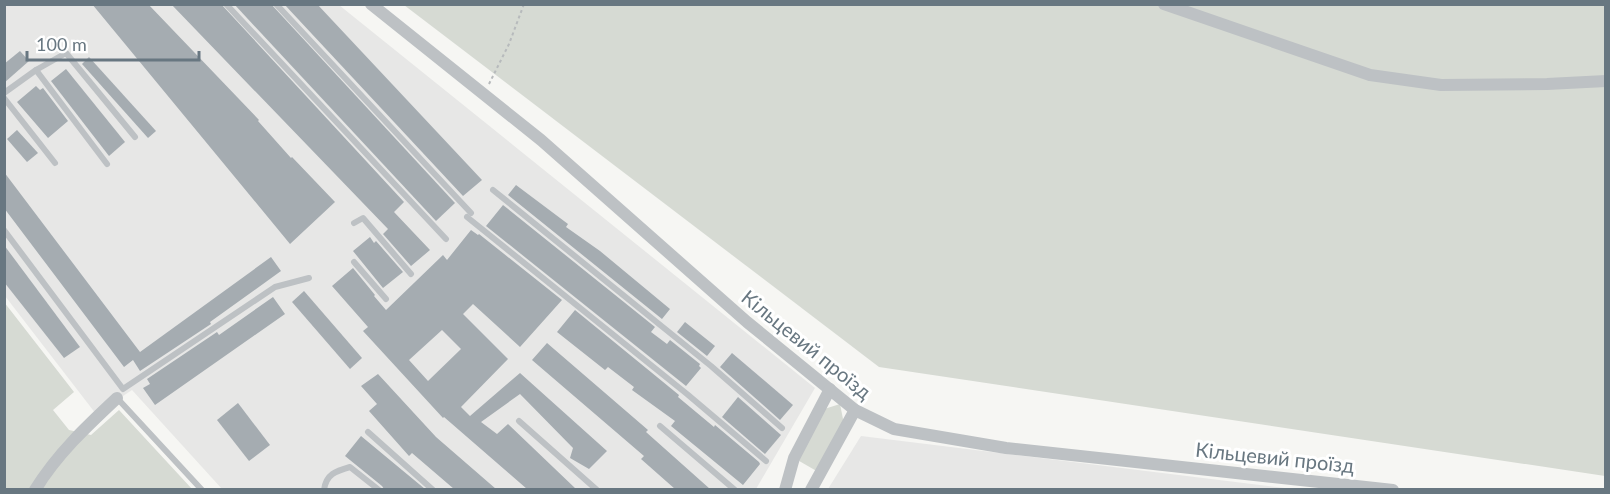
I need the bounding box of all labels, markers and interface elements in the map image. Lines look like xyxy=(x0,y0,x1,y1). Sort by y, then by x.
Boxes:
scale bar xyxy=(27,24,200,62)
text: 100 m xyxy=(36,33,87,55)
street label: Кільцевий проїзд xyxy=(737,284,877,404)
street label: Кільцевий проїзд xyxy=(1194,437,1356,477)

